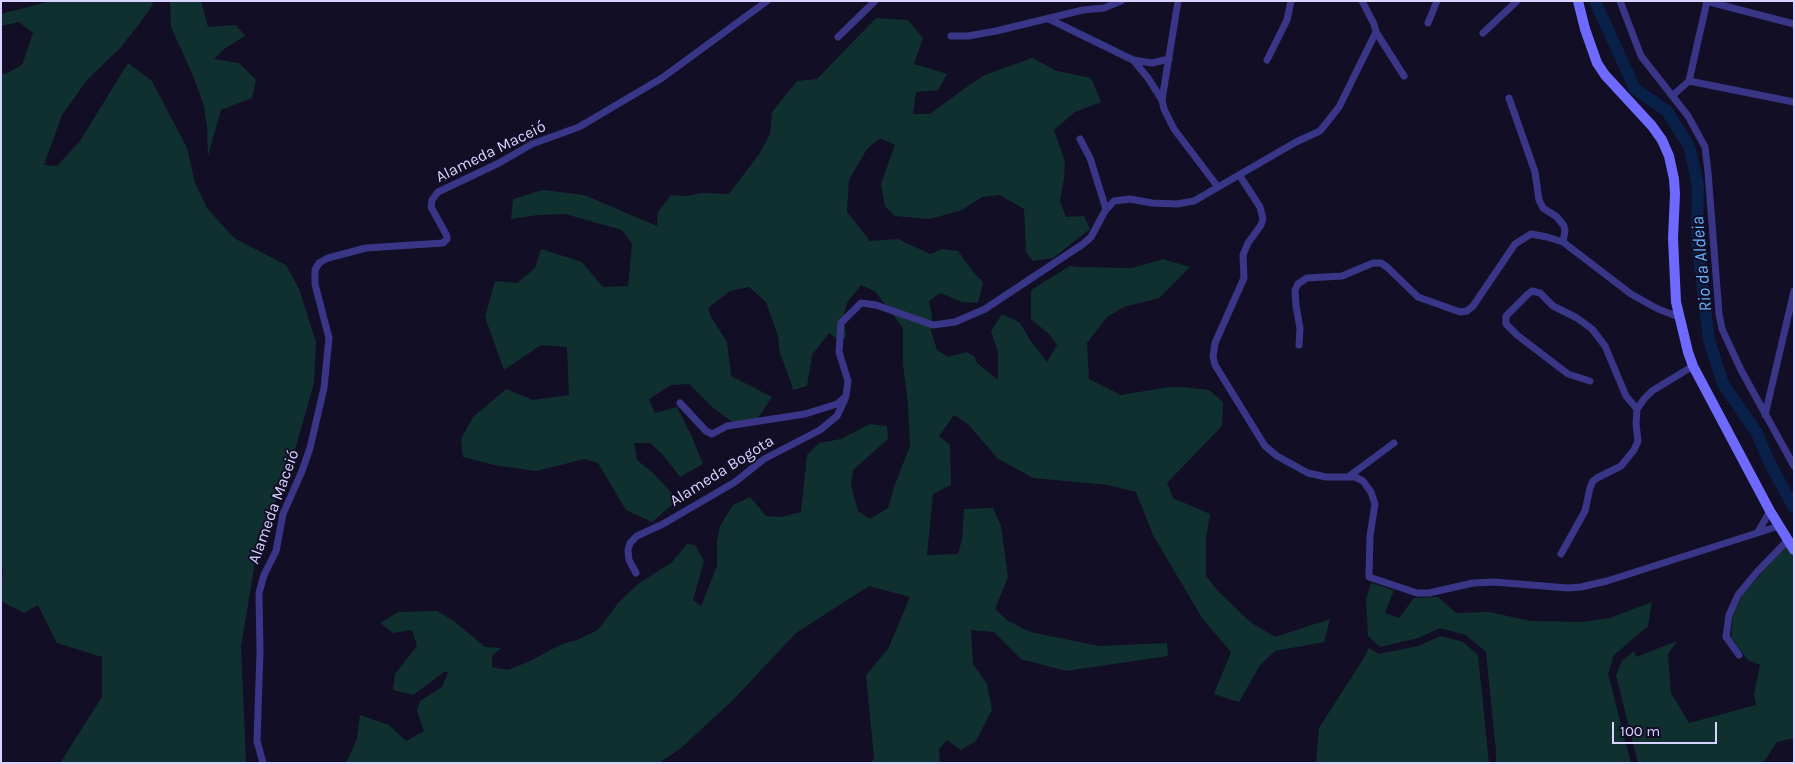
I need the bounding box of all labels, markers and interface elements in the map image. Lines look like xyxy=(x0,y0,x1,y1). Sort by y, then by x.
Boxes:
street label: Alameda Maceió xyxy=(433,117,549,187)
water label: Rio da Aldeia xyxy=(1687,215,1717,313)
street label: Alameda Bogota xyxy=(666,431,778,511)
street label: Alameda Maceió xyxy=(244,447,304,567)
scale bar xyxy=(1615,712,1720,744)
text: 100 m xyxy=(1620,722,1660,740)

